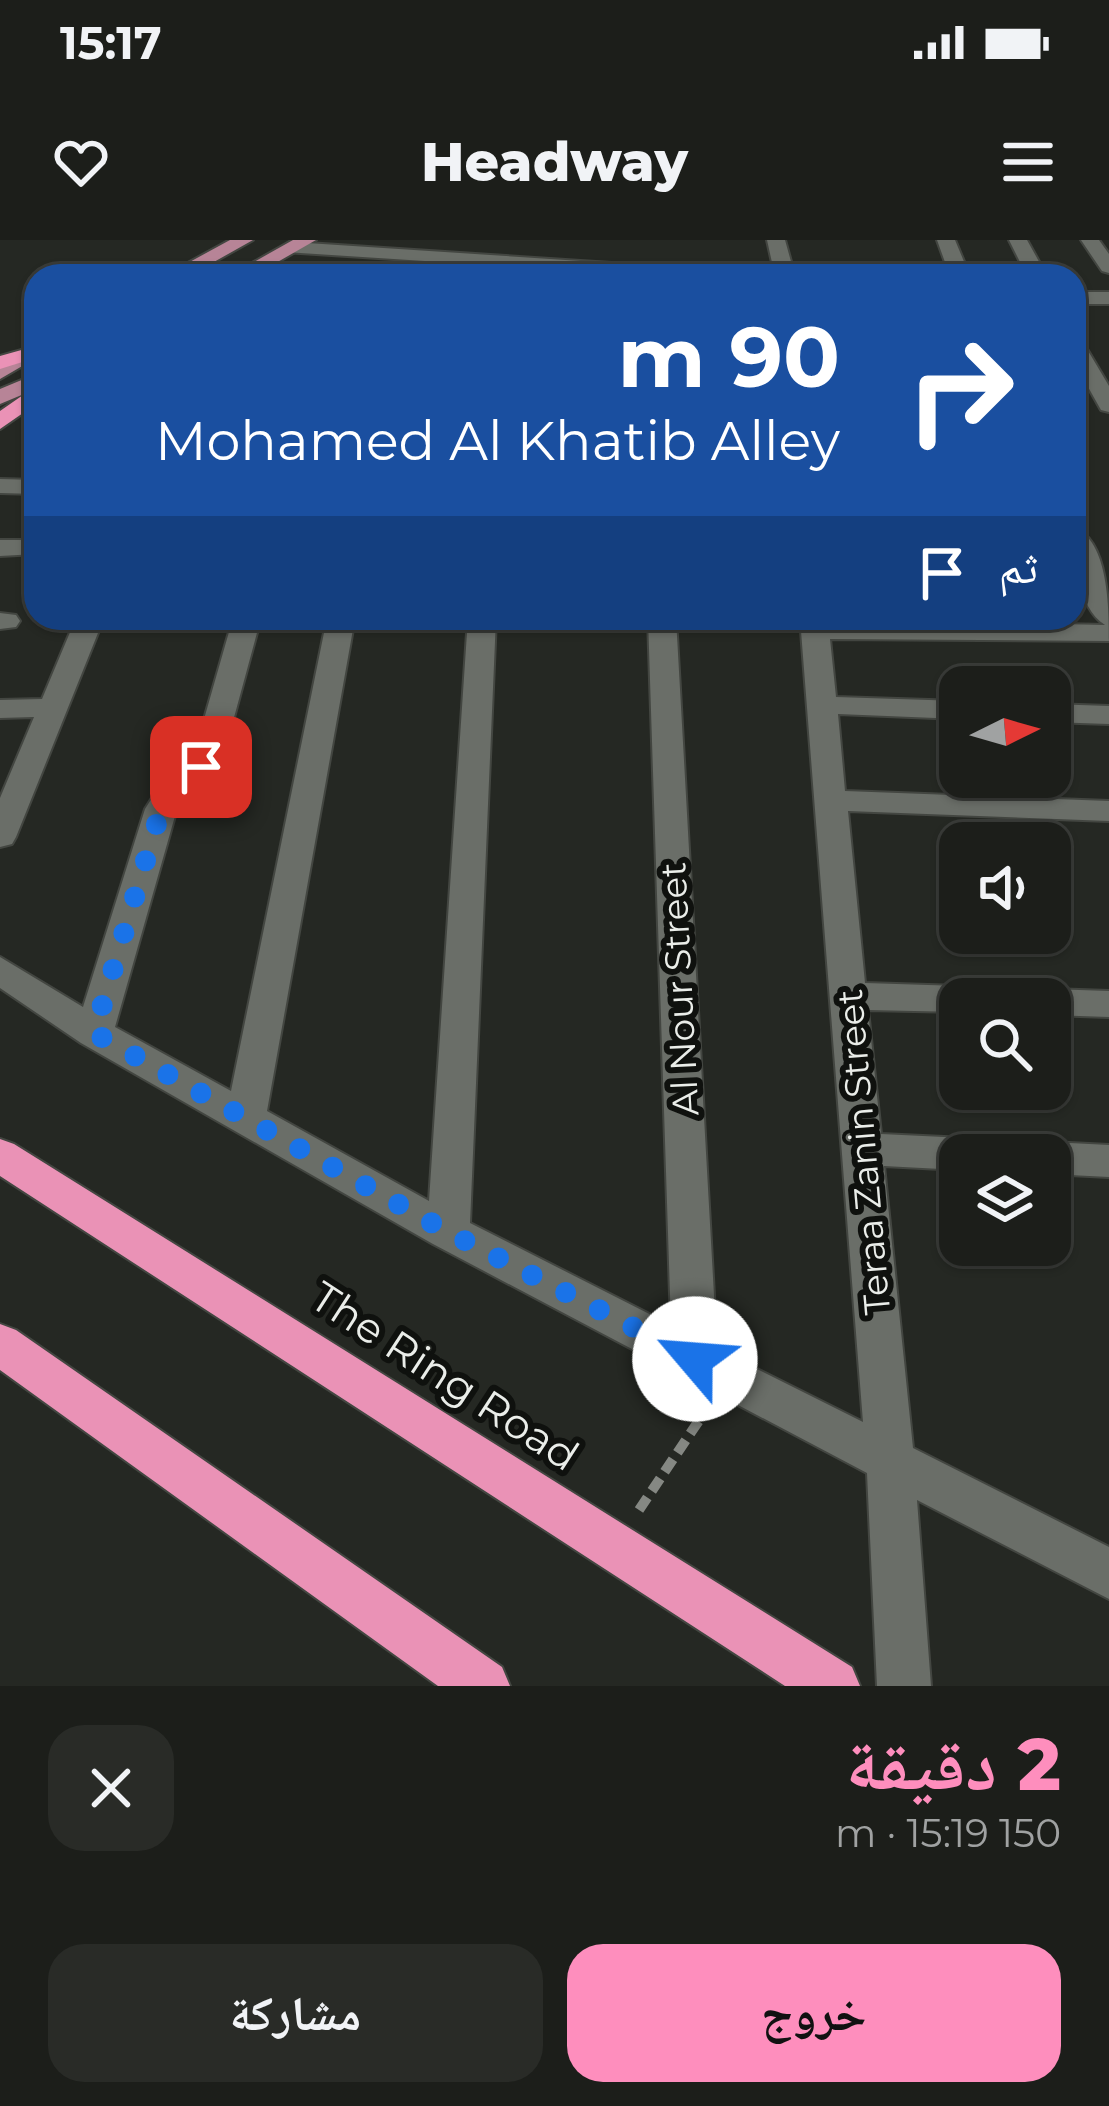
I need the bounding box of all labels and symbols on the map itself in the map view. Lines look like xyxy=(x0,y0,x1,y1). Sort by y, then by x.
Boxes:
north arrow xyxy=(939,666,1071,798)
pin xyxy=(150,716,252,818)
street label: Al Nour Street xyxy=(650,861,708,1117)
street label: Teraa Zanin Street xyxy=(827,987,899,1317)
street label: The Ring Road xyxy=(301,1270,589,1482)
position arrow xyxy=(632,1296,758,1422)

